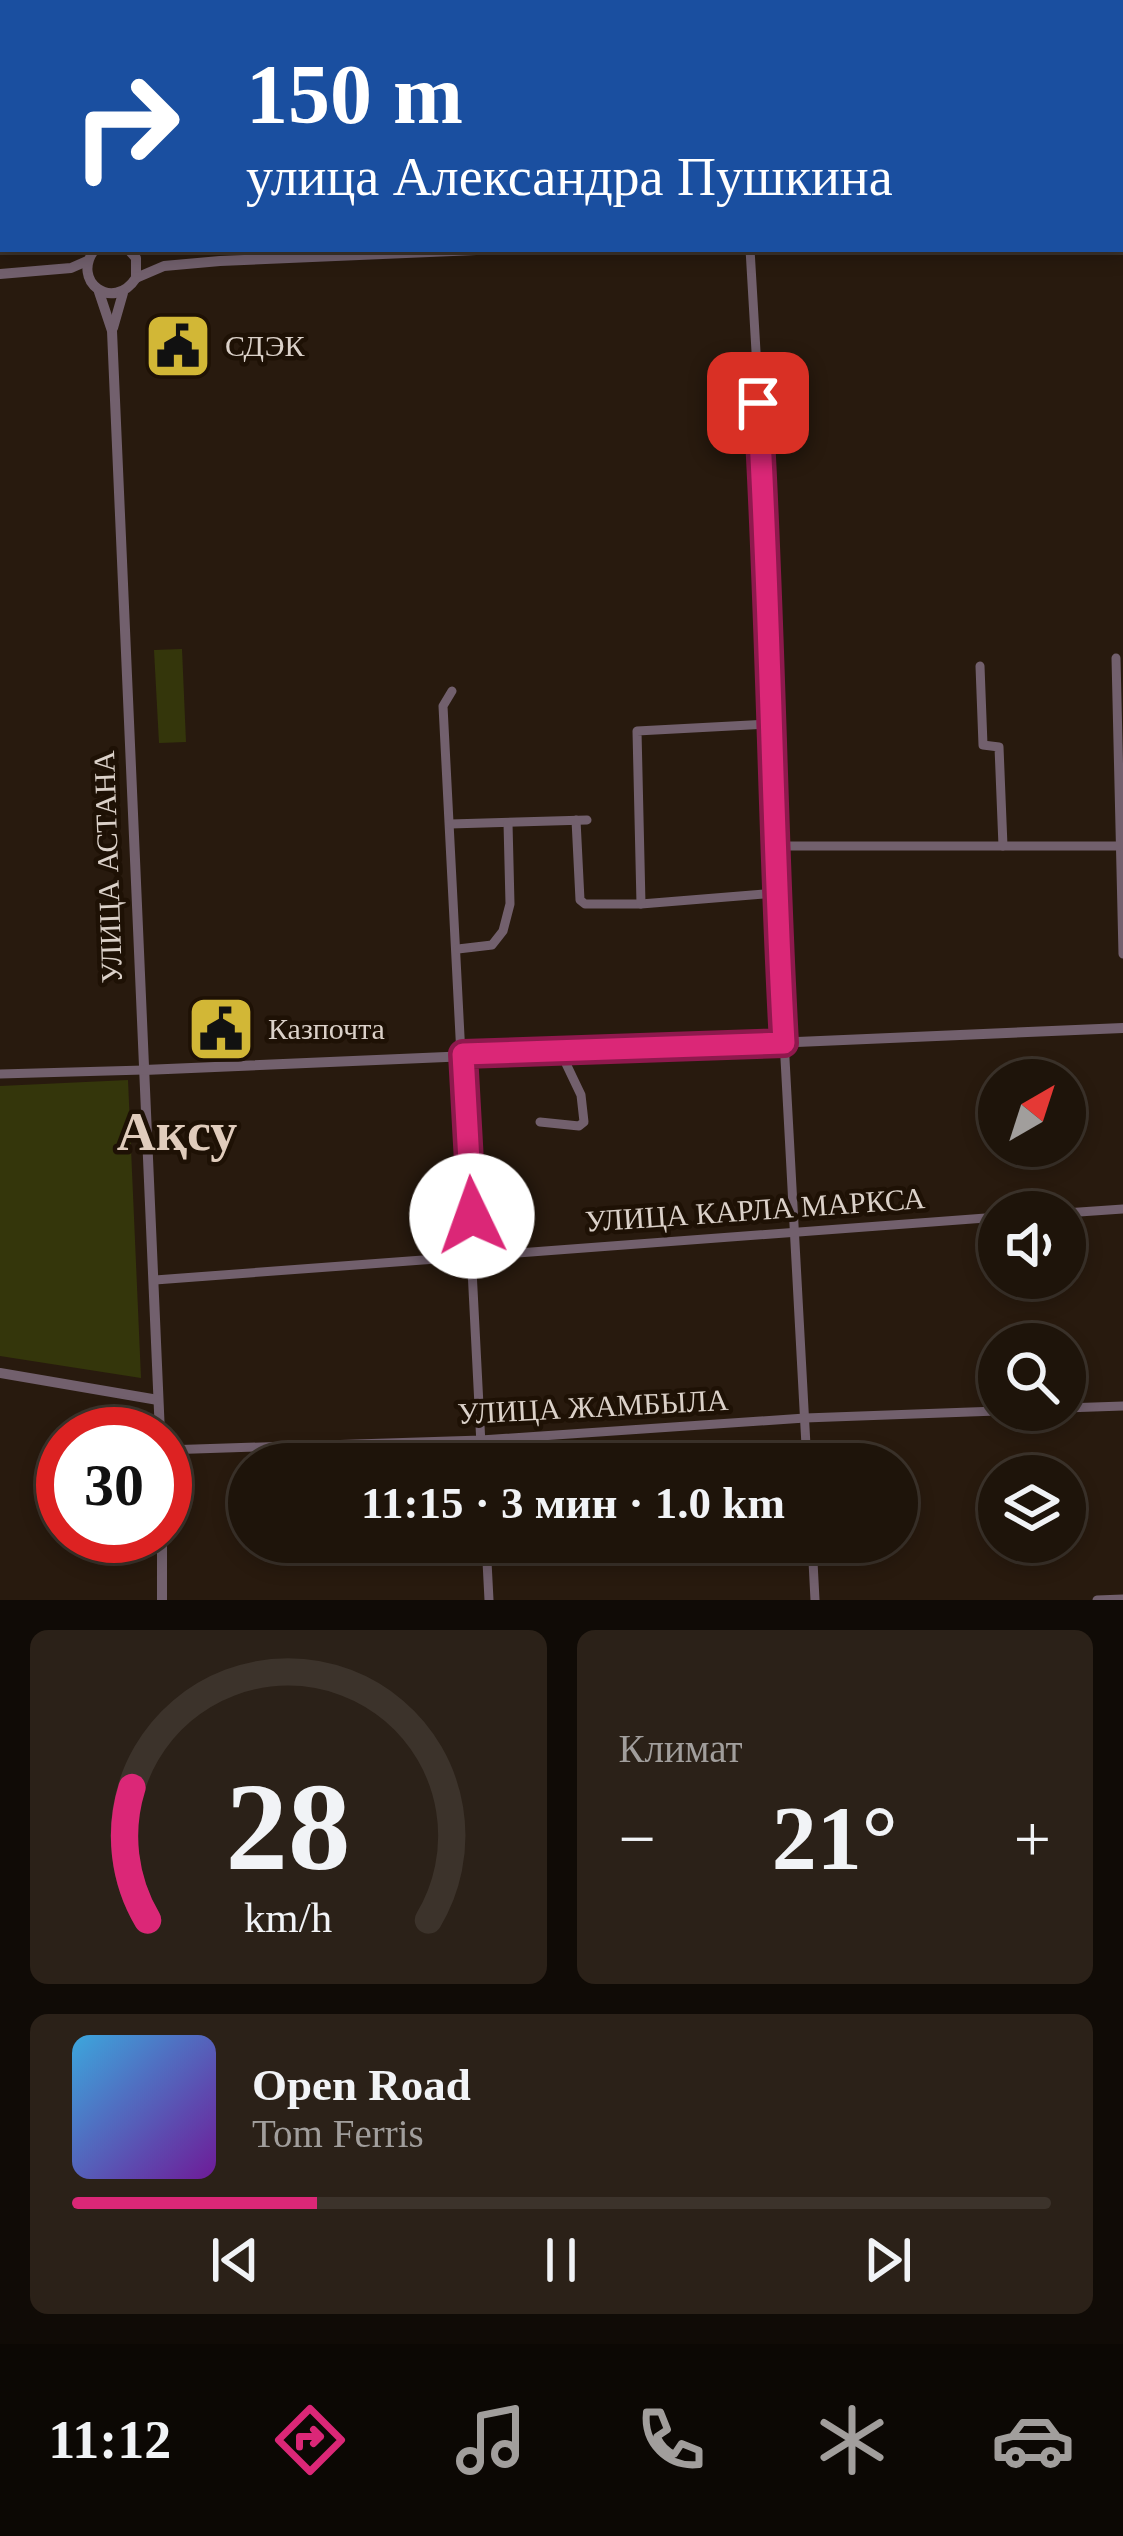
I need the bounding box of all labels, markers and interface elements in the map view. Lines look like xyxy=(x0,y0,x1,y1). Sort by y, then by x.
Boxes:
icon: right xyxy=(48,48,204,204)
text: 150 m xyxy=(246,48,463,141)
text: улица Александра Пушкина xyxy=(246,147,893,207)
public building icon: СДЭК xyxy=(143,311,213,381)
place label: СДЭК xyxy=(225,329,306,362)
pin xyxy=(707,352,809,454)
icon: arrive xyxy=(725,370,791,436)
street label: УЛИЦА АСТАНА xyxy=(87,750,128,984)
public building icon: Казпочта xyxy=(186,994,256,1064)
place label: Казпочта xyxy=(268,1012,385,1045)
north arrow xyxy=(978,1059,1086,1167)
map controls xyxy=(978,1059,1086,1563)
district label: Ақсу xyxy=(117,1102,237,1162)
position arrow xyxy=(409,1153,535,1279)
street label: УЛИЦА КАРЛА МАРКСА xyxy=(584,1181,926,1238)
button: sound xyxy=(978,1191,1086,1299)
button: search xyxy=(978,1323,1086,1431)
street label: УЛИЦА ЖАМБЫЛА xyxy=(457,1383,730,1430)
speed limit sign: 30 xyxy=(36,1407,192,1563)
button: layers xyxy=(978,1455,1086,1563)
text: 11:15 · 3 мин · 1.0 km xyxy=(361,1478,785,1528)
text: Климат xyxy=(619,1727,743,1770)
text: 28 xyxy=(226,1758,351,1896)
text: 21° xyxy=(772,1789,898,1888)
text: − xyxy=(619,1802,656,1875)
text: + xyxy=(1014,1802,1051,1875)
text: km/h xyxy=(244,1894,332,1941)
text: Open Road xyxy=(252,2060,471,2110)
text: Tom Ferris xyxy=(252,2112,424,2155)
icon: previous xyxy=(202,2227,268,2293)
icon: pause xyxy=(528,2227,594,2293)
icon: next xyxy=(855,2227,921,2293)
icon: directions xyxy=(268,2398,352,2482)
icon: music xyxy=(449,2398,533,2482)
icon: phone xyxy=(629,2398,713,2482)
icon: climate xyxy=(810,2398,894,2482)
icon: car xyxy=(991,2398,1075,2482)
text: 11:12 xyxy=(48,2410,171,2470)

